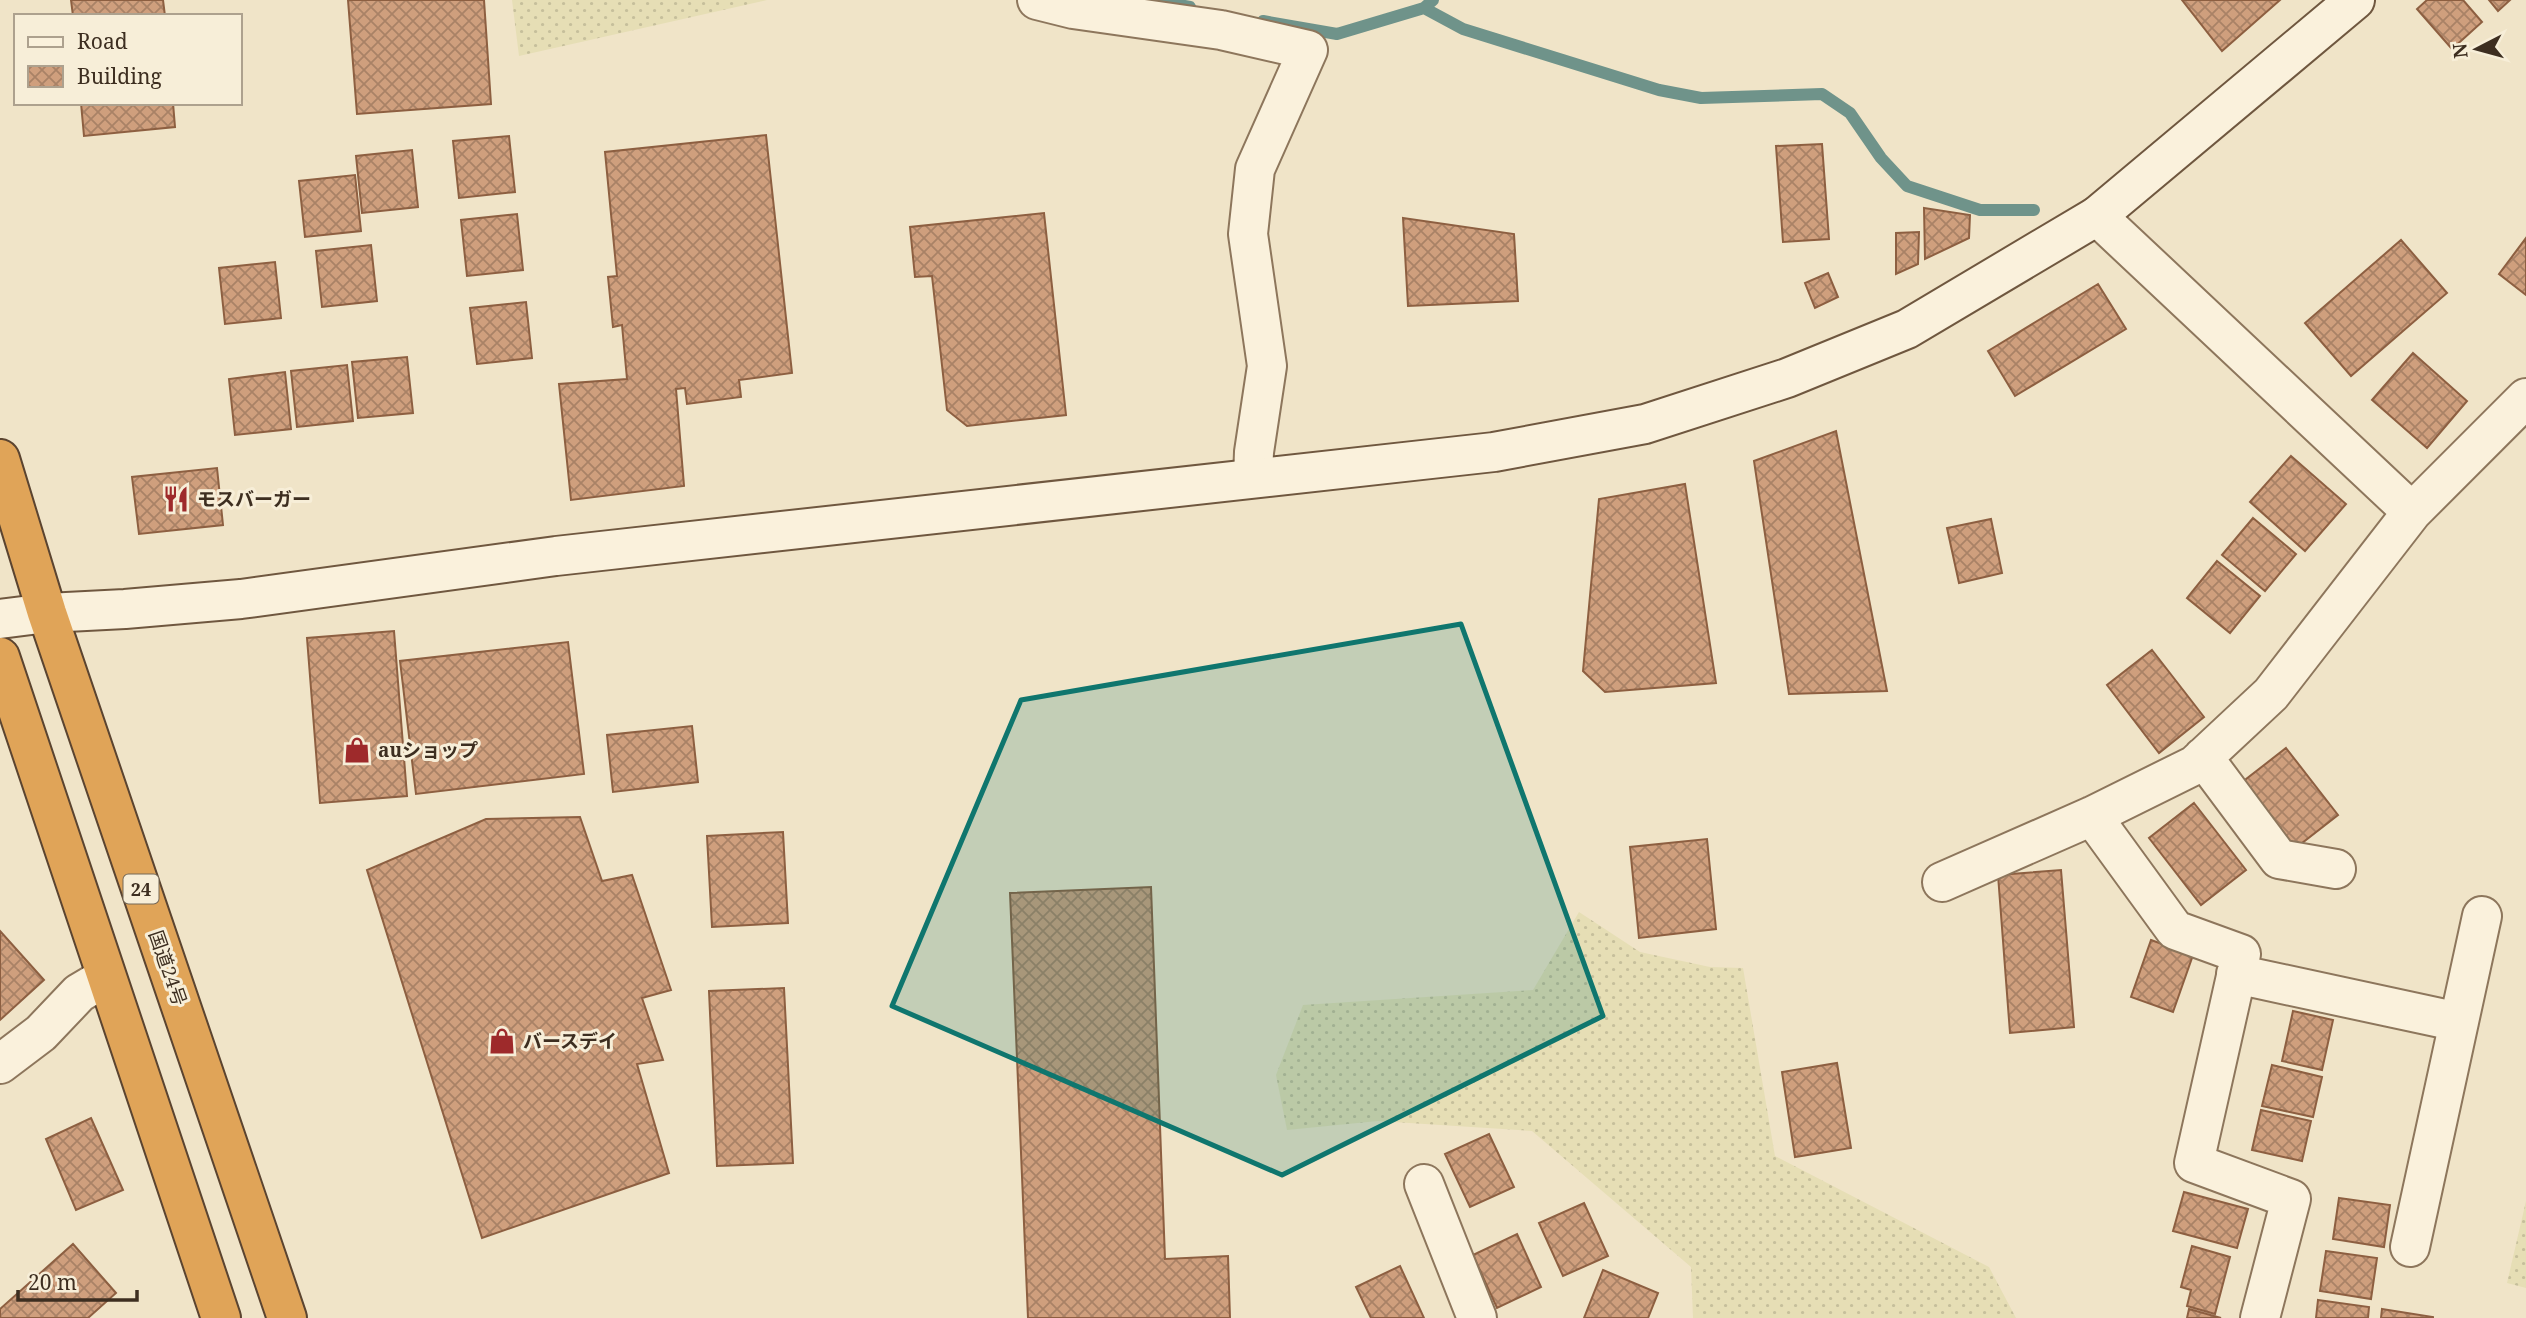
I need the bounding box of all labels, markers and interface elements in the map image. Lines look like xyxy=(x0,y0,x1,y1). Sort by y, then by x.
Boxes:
legend xyxy=(14,14,242,105)
north arrow xyxy=(2442,14,2512,84)
text: Road xyxy=(77,27,128,55)
text: N xyxy=(2446,42,2474,60)
text: Building xyxy=(77,62,162,90)
restaurant icon: モスバーガー xyxy=(161,484,191,514)
place label: モスバーガー xyxy=(197,486,311,512)
shop icon: auショップ xyxy=(342,735,372,765)
place label: auショップ xyxy=(378,737,478,763)
road number: 24 xyxy=(124,874,158,904)
street label: 国道24号 xyxy=(143,927,193,1009)
shop icon: バースデイ xyxy=(487,1026,517,1056)
place label: バースデイ xyxy=(523,1028,617,1054)
scale bar xyxy=(18,1258,136,1302)
text: 20 m xyxy=(28,1268,77,1296)

